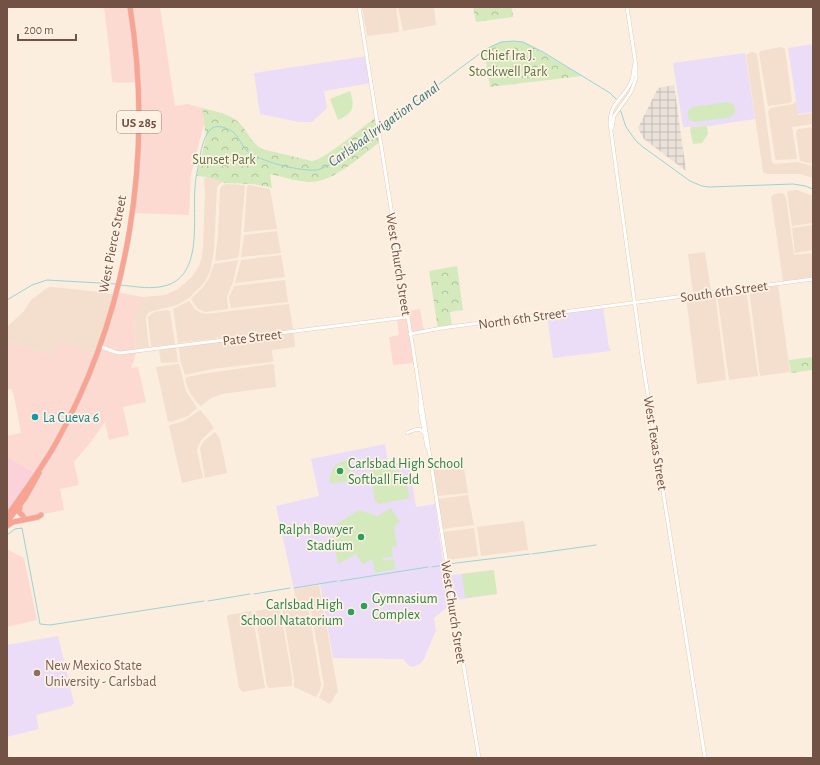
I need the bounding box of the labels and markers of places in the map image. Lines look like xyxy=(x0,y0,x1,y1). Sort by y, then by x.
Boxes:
place label: La Cueva 6 xyxy=(43,411,99,425)
marker: La Cueva 6 xyxy=(30,412,40,422)
place label: Carlsbad High School Softball Field xyxy=(348,457,464,487)
marker: Carlsbad High School Softball Field xyxy=(335,466,345,476)
place label: Ralph Bowyer Stadium xyxy=(279,523,353,553)
marker: Ralph Bowyer Stadium xyxy=(356,532,366,542)
place label: Gymnasium Complex xyxy=(372,592,438,622)
place label: Carlsbad High School Natatorium xyxy=(241,598,343,628)
marker: Gymnasium Complex xyxy=(359,601,369,611)
marker: Carlsbad High School Natatorium xyxy=(346,607,356,617)
place label: New Mexico State University - Carlsbad xyxy=(45,659,156,689)
marker: New Mexico State University - Carlsbad xyxy=(32,668,42,678)

